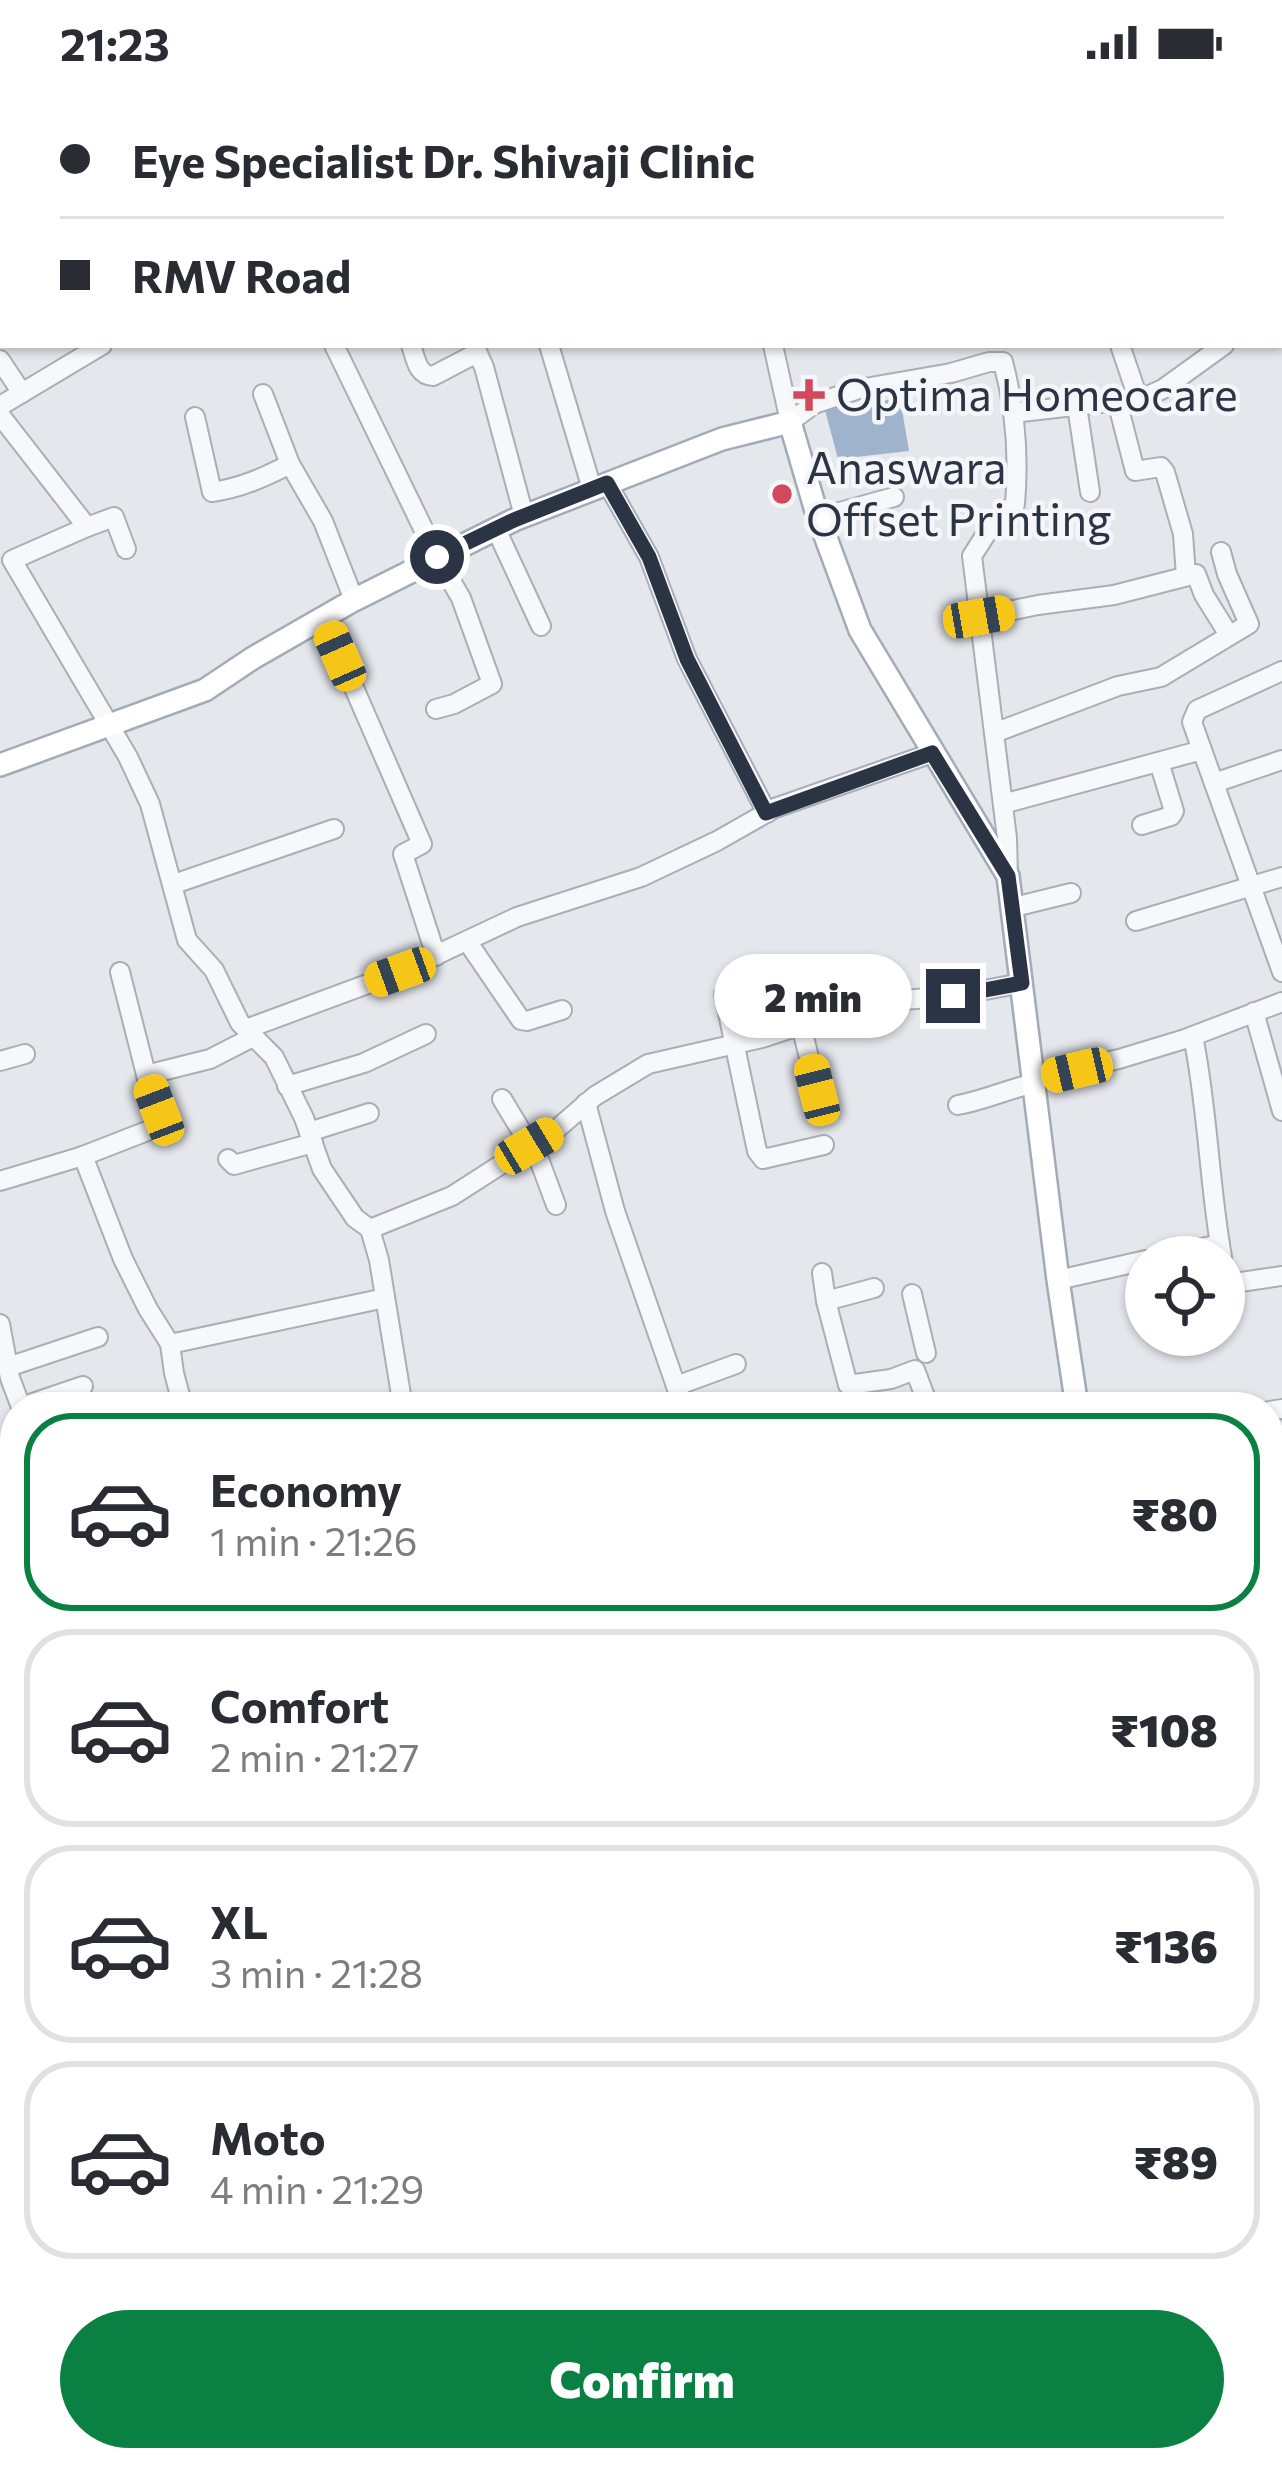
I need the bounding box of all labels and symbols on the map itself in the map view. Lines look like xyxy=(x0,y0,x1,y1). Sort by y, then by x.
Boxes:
place label: Optima Homeocare xyxy=(836,365,1238,420)
marker: Optima Homeocare xyxy=(793,379,825,411)
place label: Anaswara Offset Printing xyxy=(806,438,1111,545)
marker: Anaswara Offset Printing xyxy=(769,481,795,507)
route start xyxy=(410,530,464,584)
car xyxy=(940,593,1018,641)
car xyxy=(309,616,371,696)
car xyxy=(360,943,440,1001)
callout: 2 min xyxy=(713,954,911,1038)
route end xyxy=(926,969,980,1023)
car xyxy=(1038,1044,1116,1096)
car xyxy=(791,1051,843,1129)
car xyxy=(129,1070,189,1150)
car xyxy=(489,1112,569,1180)

